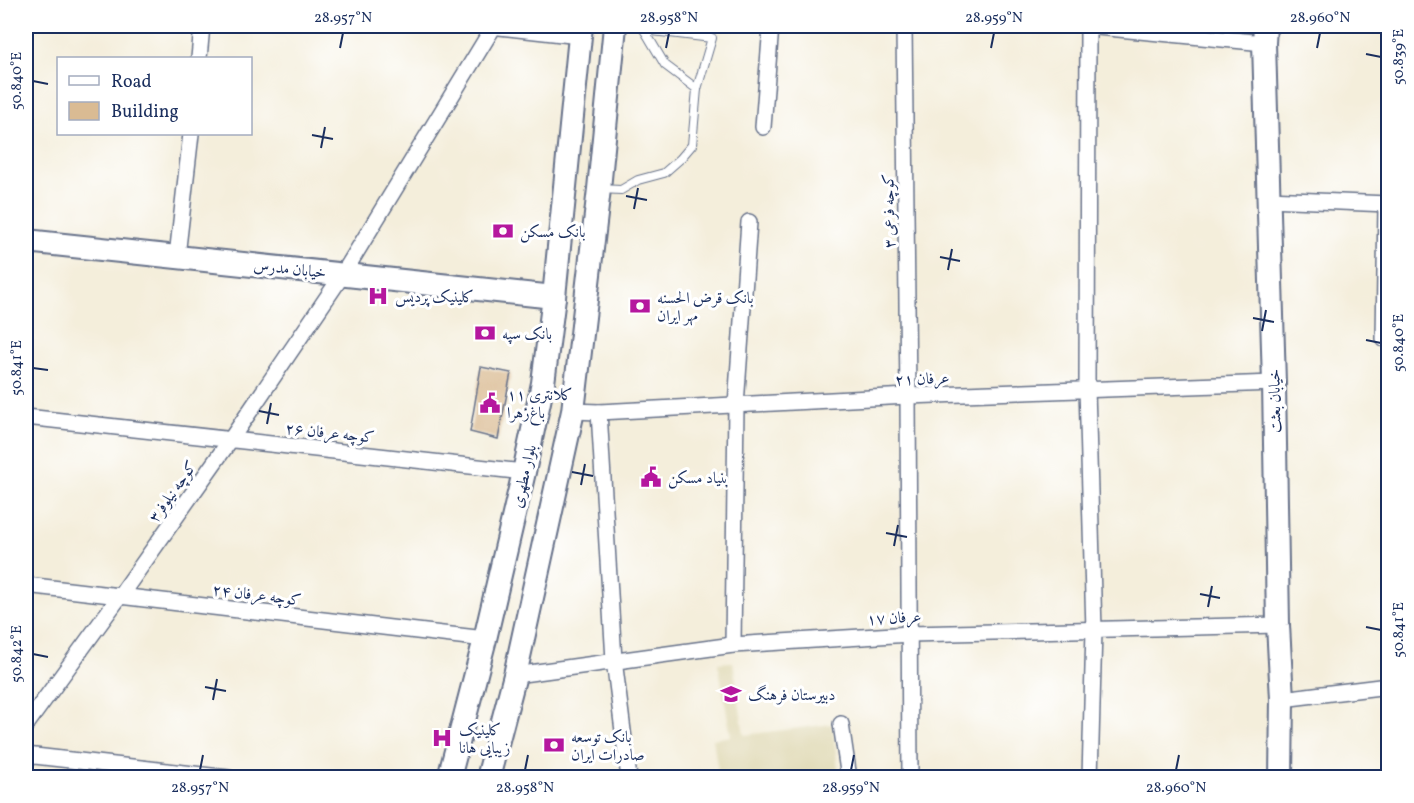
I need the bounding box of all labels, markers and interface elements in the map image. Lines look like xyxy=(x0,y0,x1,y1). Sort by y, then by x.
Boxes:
text: 28.957°N xyxy=(314,8,372,29)
text: 28.958°N xyxy=(640,8,698,29)
text: 28.959°N xyxy=(965,8,1023,29)
text: 28.960°N xyxy=(1290,8,1350,29)
text: 50.839°E xyxy=(1389,29,1410,85)
text: 50.840°E xyxy=(7,52,28,110)
legend xyxy=(57,57,252,135)
text: Road xyxy=(111,70,152,95)
text: Building xyxy=(111,100,179,125)
street label: کوچه فرعی ۳ xyxy=(878,173,902,249)
bank icon: بانک مسکن xyxy=(491,219,515,243)
place label: بانک مسکن xyxy=(520,222,586,244)
street label: خیابان مدرس xyxy=(252,255,327,285)
hospital icon: کلینیک پردیس xyxy=(366,284,390,308)
place label: کلینیک پردیس xyxy=(395,287,474,309)
place label: بانک قرض الحسنه مهر ایران xyxy=(657,288,753,328)
bank icon: بانک قرض الحسنه مهر ایران xyxy=(628,294,652,318)
text: 50.840°E xyxy=(1389,314,1410,372)
bank icon: بانک سپه xyxy=(473,321,497,345)
place label: بانک سپه xyxy=(502,324,552,346)
text: 50.841°E xyxy=(7,340,28,396)
street label: عرفان ۲۱ xyxy=(894,368,950,392)
street label: خیابان بعثت xyxy=(1264,369,1288,433)
place label: کلانتری ۱۱ باغ‌زهرا xyxy=(507,385,573,426)
public building icon: کلانتری ۱۱ باغ‌زهرا xyxy=(478,391,502,415)
street label: کوچه عرفان ۲۶ xyxy=(284,418,376,450)
street label: بلوار مطهری xyxy=(507,443,543,510)
street label: کوچه نیلوفر۳ xyxy=(144,457,203,527)
public building icon: بنیاد مسکن xyxy=(639,465,663,489)
place label: بنیاد مسکن xyxy=(668,468,728,490)
street label: کوچه عرفان ۲۴ xyxy=(211,580,303,612)
text: 50.841°E xyxy=(1389,602,1410,658)
street label: عرفان ۱۷ xyxy=(866,607,922,631)
text: 50.842°E xyxy=(7,625,28,683)
school or university icon: دبیرستان فرهنگ xyxy=(719,682,743,706)
place label: دبیرستان فرهنگ xyxy=(748,684,836,707)
place label: کلینیک زیبایی هانا xyxy=(459,720,510,760)
hospital icon: کلینیک زیبایی هانا xyxy=(430,726,454,750)
place label: بانک توسعه صادرات ایران xyxy=(571,727,645,767)
bank icon: بانک توسعه صادرات ایران xyxy=(542,733,566,757)
text: 28.957°N xyxy=(171,778,229,799)
text: 28.958°N xyxy=(496,778,554,799)
text: 28.959°N xyxy=(822,778,880,799)
text: 28.960°N xyxy=(1146,778,1206,799)

